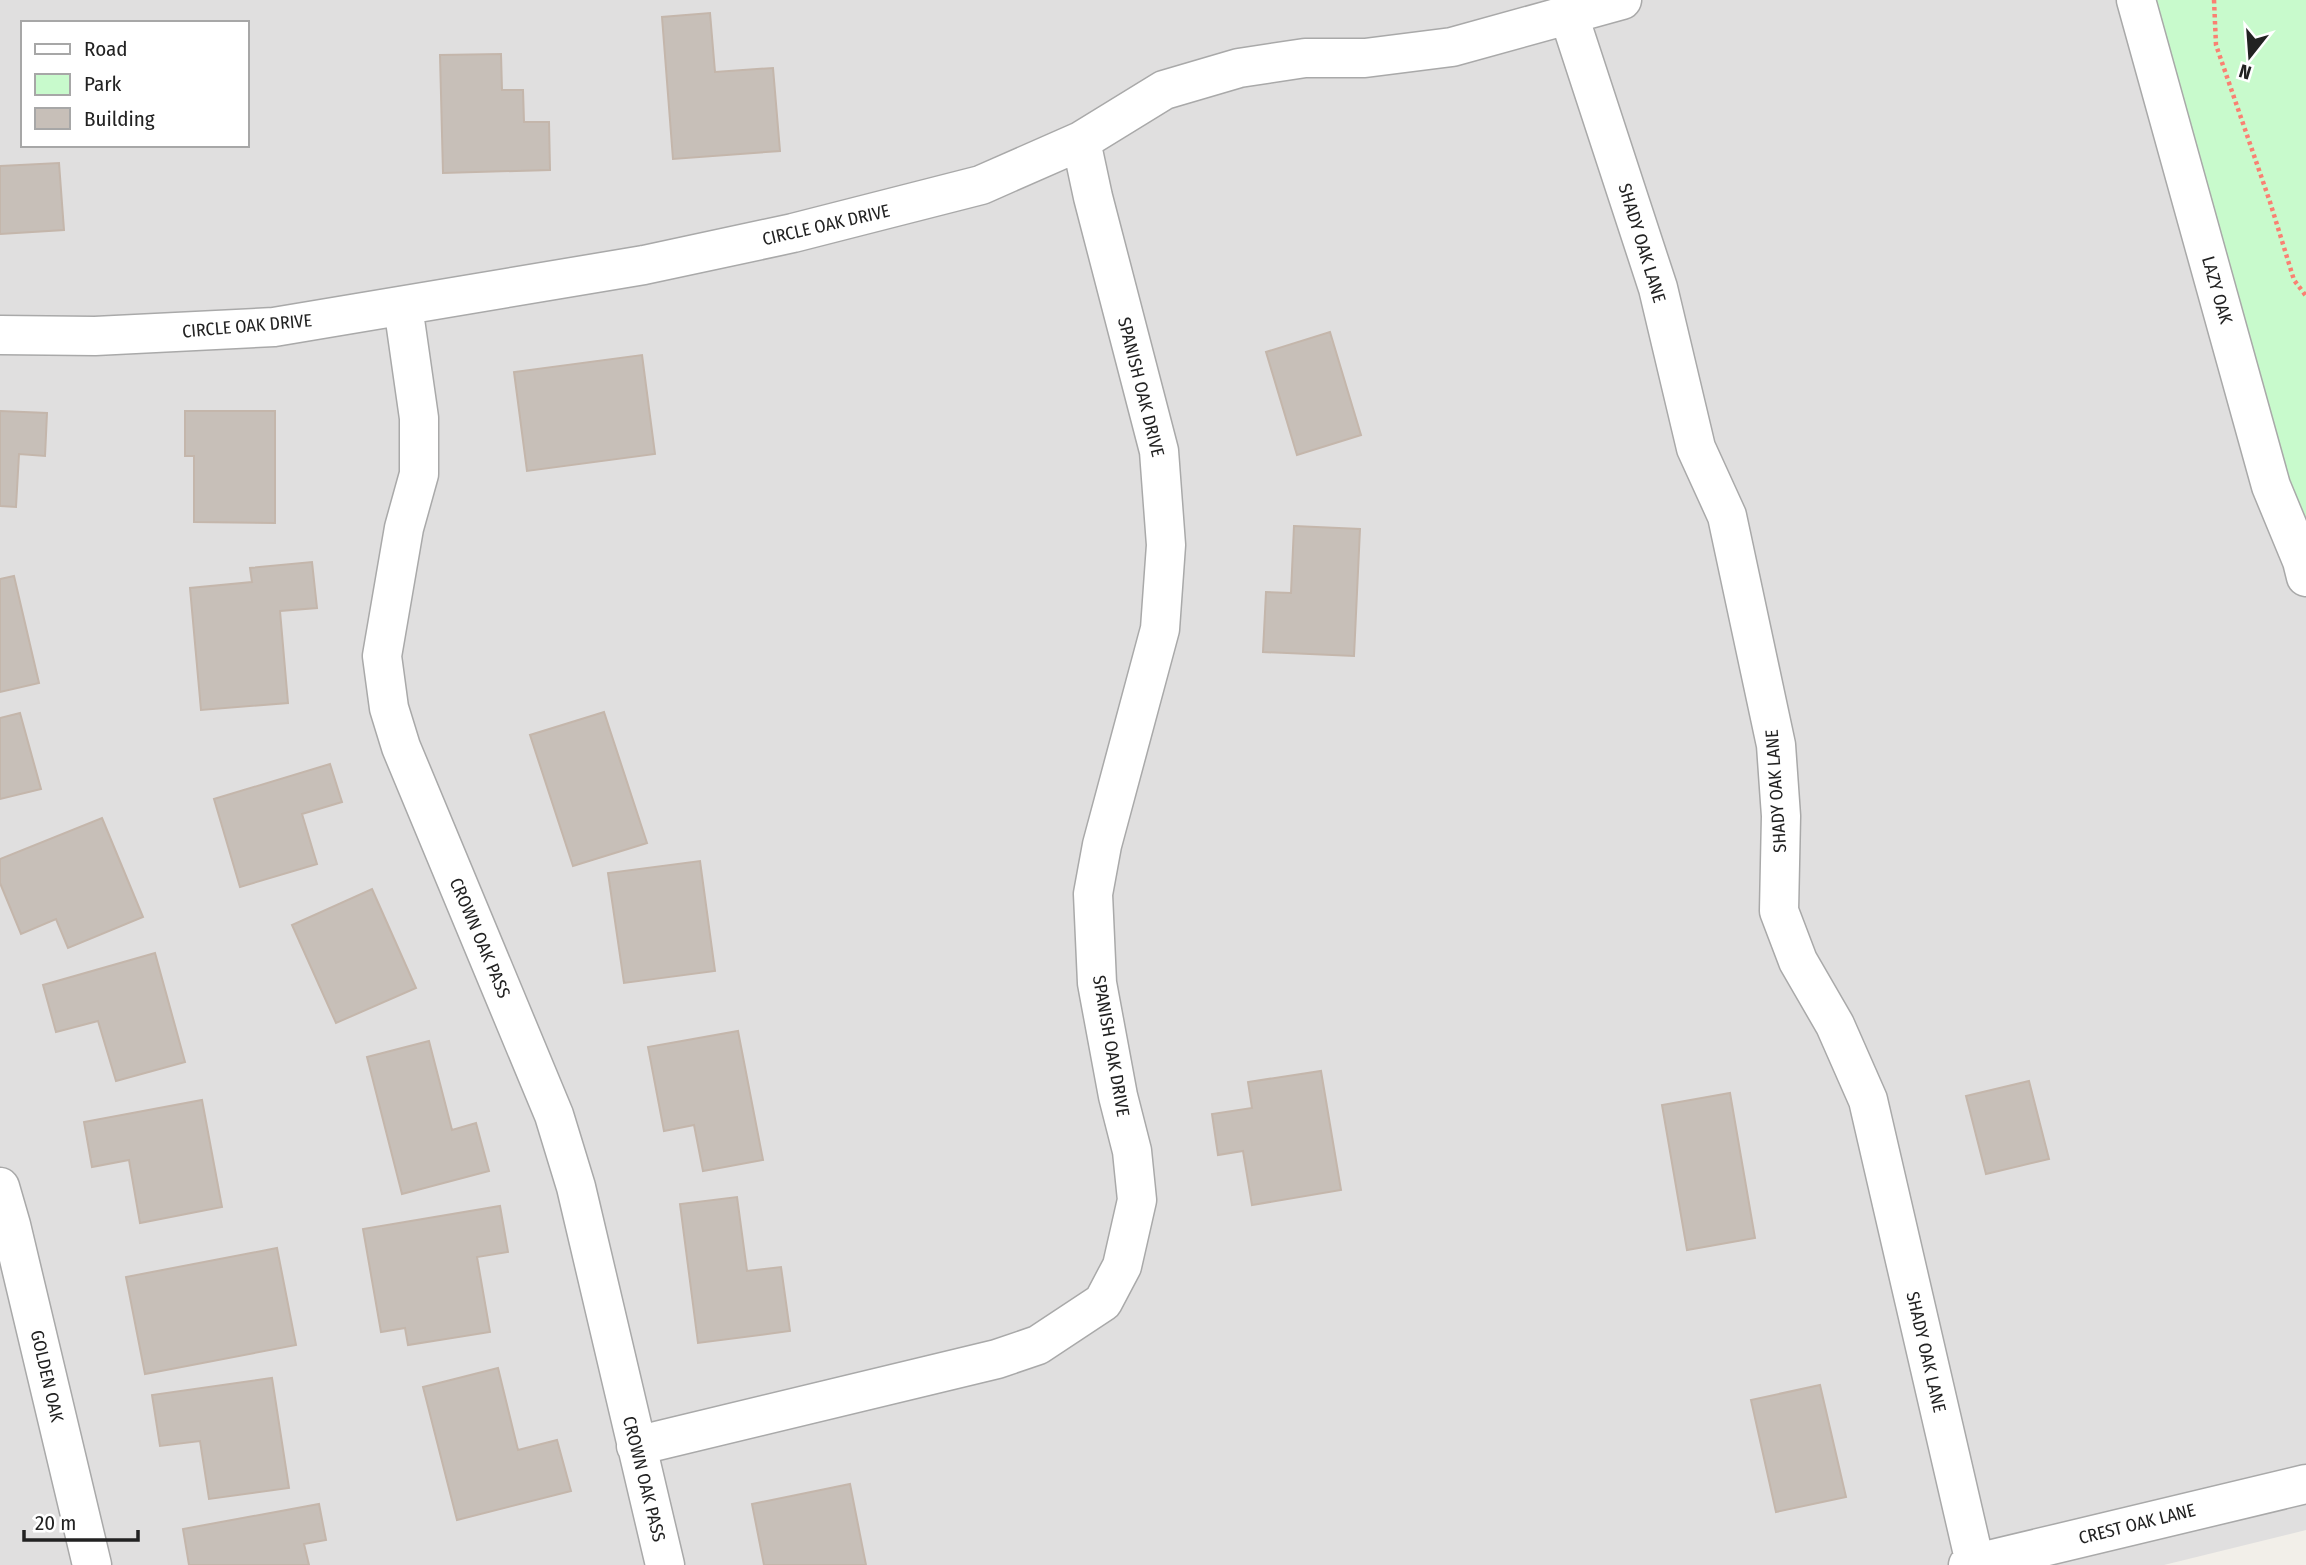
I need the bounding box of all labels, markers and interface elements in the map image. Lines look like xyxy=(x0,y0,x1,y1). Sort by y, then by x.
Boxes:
legend xyxy=(21,21,248,147)
north arrow xyxy=(2215,21,2285,91)
text: Road xyxy=(84,36,128,62)
text: N xyxy=(2236,59,2254,84)
text: Park xyxy=(84,71,122,97)
text: Building xyxy=(84,106,155,132)
street label: SHADY OAK LANE xyxy=(1613,181,1671,305)
street label: CIRCLE OAK DRIVE xyxy=(760,200,892,250)
street label: LAZY OAK xyxy=(2197,254,2237,327)
street label: CIRCLE OAK DRIVE xyxy=(181,309,313,343)
street label: SPANISH OAK DRIVE xyxy=(1113,315,1169,459)
street label: SHADY OAK LANE xyxy=(1761,729,1791,853)
street label: CROWN OAK PASS xyxy=(445,875,515,1002)
street label: SPANISH OAK DRIVE xyxy=(1088,973,1134,1119)
street label: SHADY OAK LANE xyxy=(1901,1289,1951,1415)
street label: GOLDEN OAK xyxy=(26,1328,68,1425)
street label: CROWN OAK PASS xyxy=(618,1414,670,1544)
scale bar xyxy=(24,1498,138,1542)
street label: CREST OAK LANE xyxy=(2076,1499,2198,1549)
text: 20 m xyxy=(35,1510,76,1536)

